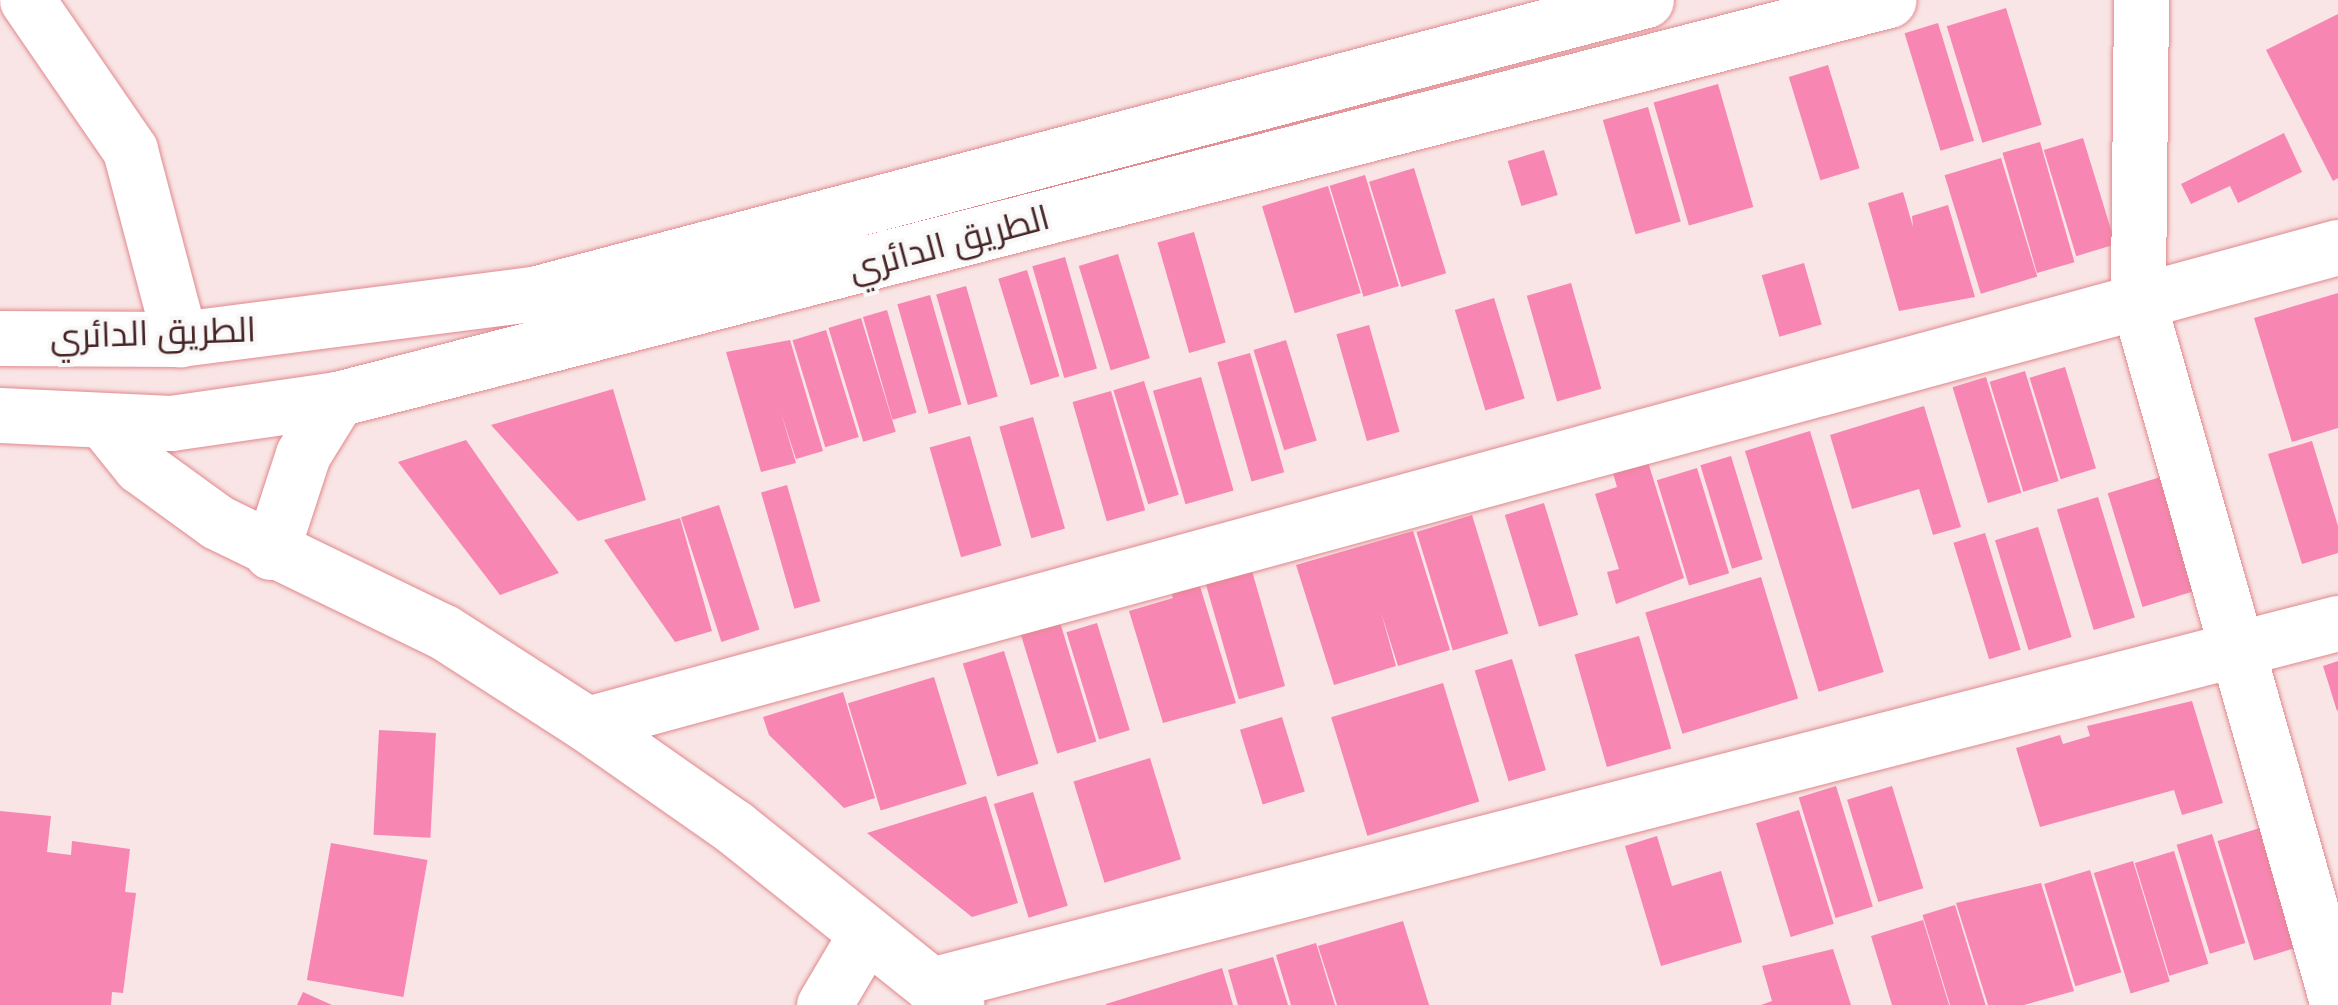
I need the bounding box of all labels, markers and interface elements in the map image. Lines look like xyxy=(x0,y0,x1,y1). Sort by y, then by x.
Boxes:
street label: الطريق الدائري xyxy=(844,196,1054,290)
street label: الطريق الدائري xyxy=(49,308,257,358)

